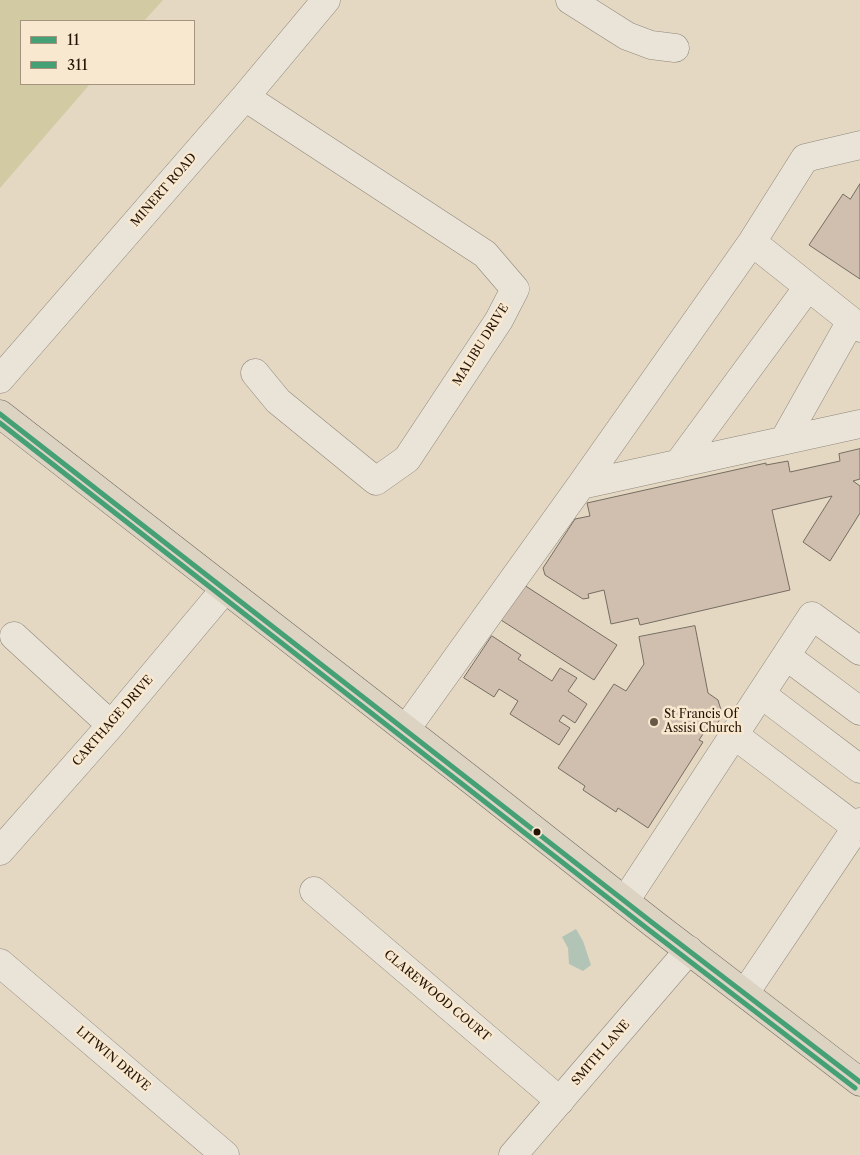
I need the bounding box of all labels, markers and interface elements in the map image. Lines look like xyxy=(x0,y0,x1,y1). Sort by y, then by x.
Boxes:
legend xyxy=(20,20,195,85)
text: 11 xyxy=(67,30,80,49)
text: 311 xyxy=(67,55,88,74)
street label: MINERT ROAD xyxy=(128,150,200,230)
street label: MALIBU DRIVE xyxy=(450,301,512,389)
street label: CARTHAGE DRIVE xyxy=(70,673,156,769)
place label: St Francis Of Assisi Church xyxy=(664,708,742,736)
marker: St Francis Of Assisi Church xyxy=(648,716,660,728)
unlabelled marker xyxy=(532,827,542,837)
street label: CLAREWOOD COURT xyxy=(381,947,493,1045)
street label: SMITH LANE xyxy=(569,1018,633,1088)
street label: LITWIN DRIVE xyxy=(73,1024,153,1094)

